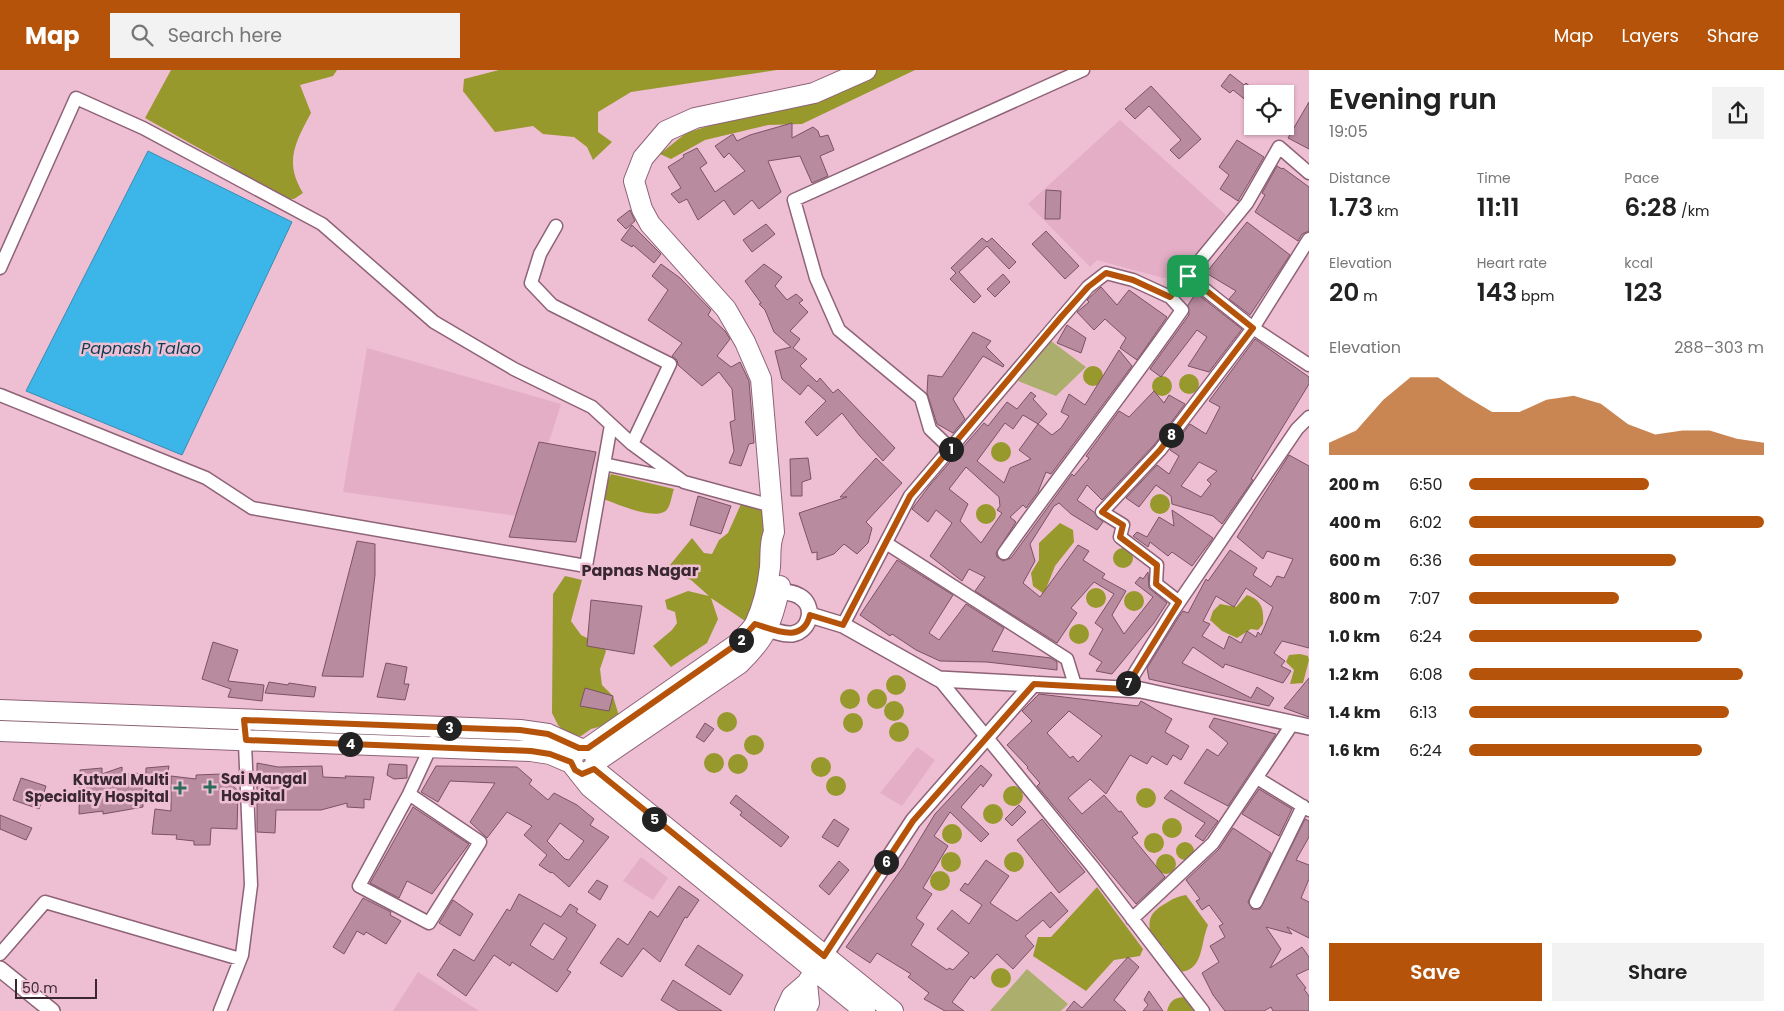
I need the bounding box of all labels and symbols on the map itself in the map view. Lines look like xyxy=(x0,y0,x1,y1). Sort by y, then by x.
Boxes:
pin xyxy=(1167,255,1209,297)
water label: Papnash Talao xyxy=(81,337,201,360)
pin: 8 xyxy=(1158,422,1184,448)
pin: 1 xyxy=(938,436,964,462)
district label: Papnas Nagar xyxy=(581,559,699,582)
pin: 2 xyxy=(728,628,754,652)
pin: 7 xyxy=(1116,670,1140,696)
pin: 3 xyxy=(436,716,462,740)
pin: 4 xyxy=(338,732,362,756)
place label: Sai Mangal Hospital xyxy=(221,768,307,806)
place label: Kutwal Multi Speciality Hospital xyxy=(25,769,169,807)
marker: Sai Mangal Hospital xyxy=(203,780,217,794)
marker: Kutwal Multi Speciality Hospital xyxy=(173,781,187,795)
pin: 5 xyxy=(642,806,666,832)
pin: 6 xyxy=(874,850,898,874)
scale bar xyxy=(15,976,98,999)

